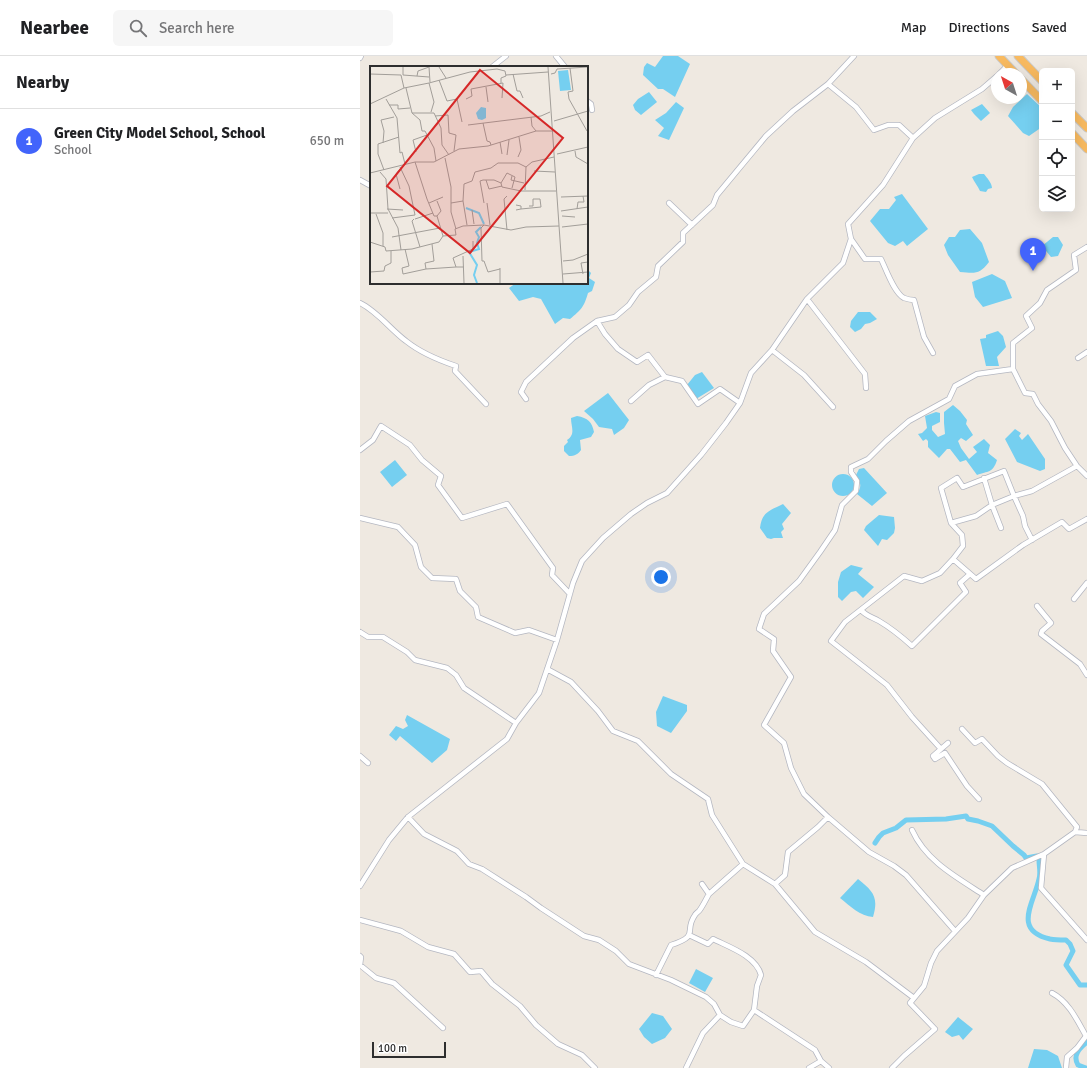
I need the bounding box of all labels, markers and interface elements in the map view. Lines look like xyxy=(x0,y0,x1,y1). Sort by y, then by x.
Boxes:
search box xyxy=(113,10,393,46)
text: Nearbee xyxy=(20,16,89,40)
icon: search xyxy=(127,17,149,39)
text: Search here xyxy=(159,19,235,37)
text: Map xyxy=(901,19,927,36)
text: Directions xyxy=(949,19,1010,36)
text: Saved xyxy=(1032,19,1067,36)
inset map xyxy=(370,66,588,284)
north arrow xyxy=(991,68,1027,104)
map controls xyxy=(1039,68,1075,212)
button: + xyxy=(1039,68,1075,104)
text: Nearby xyxy=(16,72,69,93)
button: − xyxy=(1039,104,1075,140)
text: Green City Model School, School xyxy=(54,124,266,142)
text: 1 xyxy=(25,133,33,149)
text: 650 m xyxy=(310,133,344,149)
button: locate xyxy=(1039,140,1075,176)
text: School xyxy=(54,142,92,158)
button: layers xyxy=(1039,176,1075,212)
pin: 1 xyxy=(1020,238,1046,271)
your location xyxy=(651,567,671,587)
scale bar xyxy=(372,1040,446,1059)
text: 100 m xyxy=(378,1042,407,1055)

